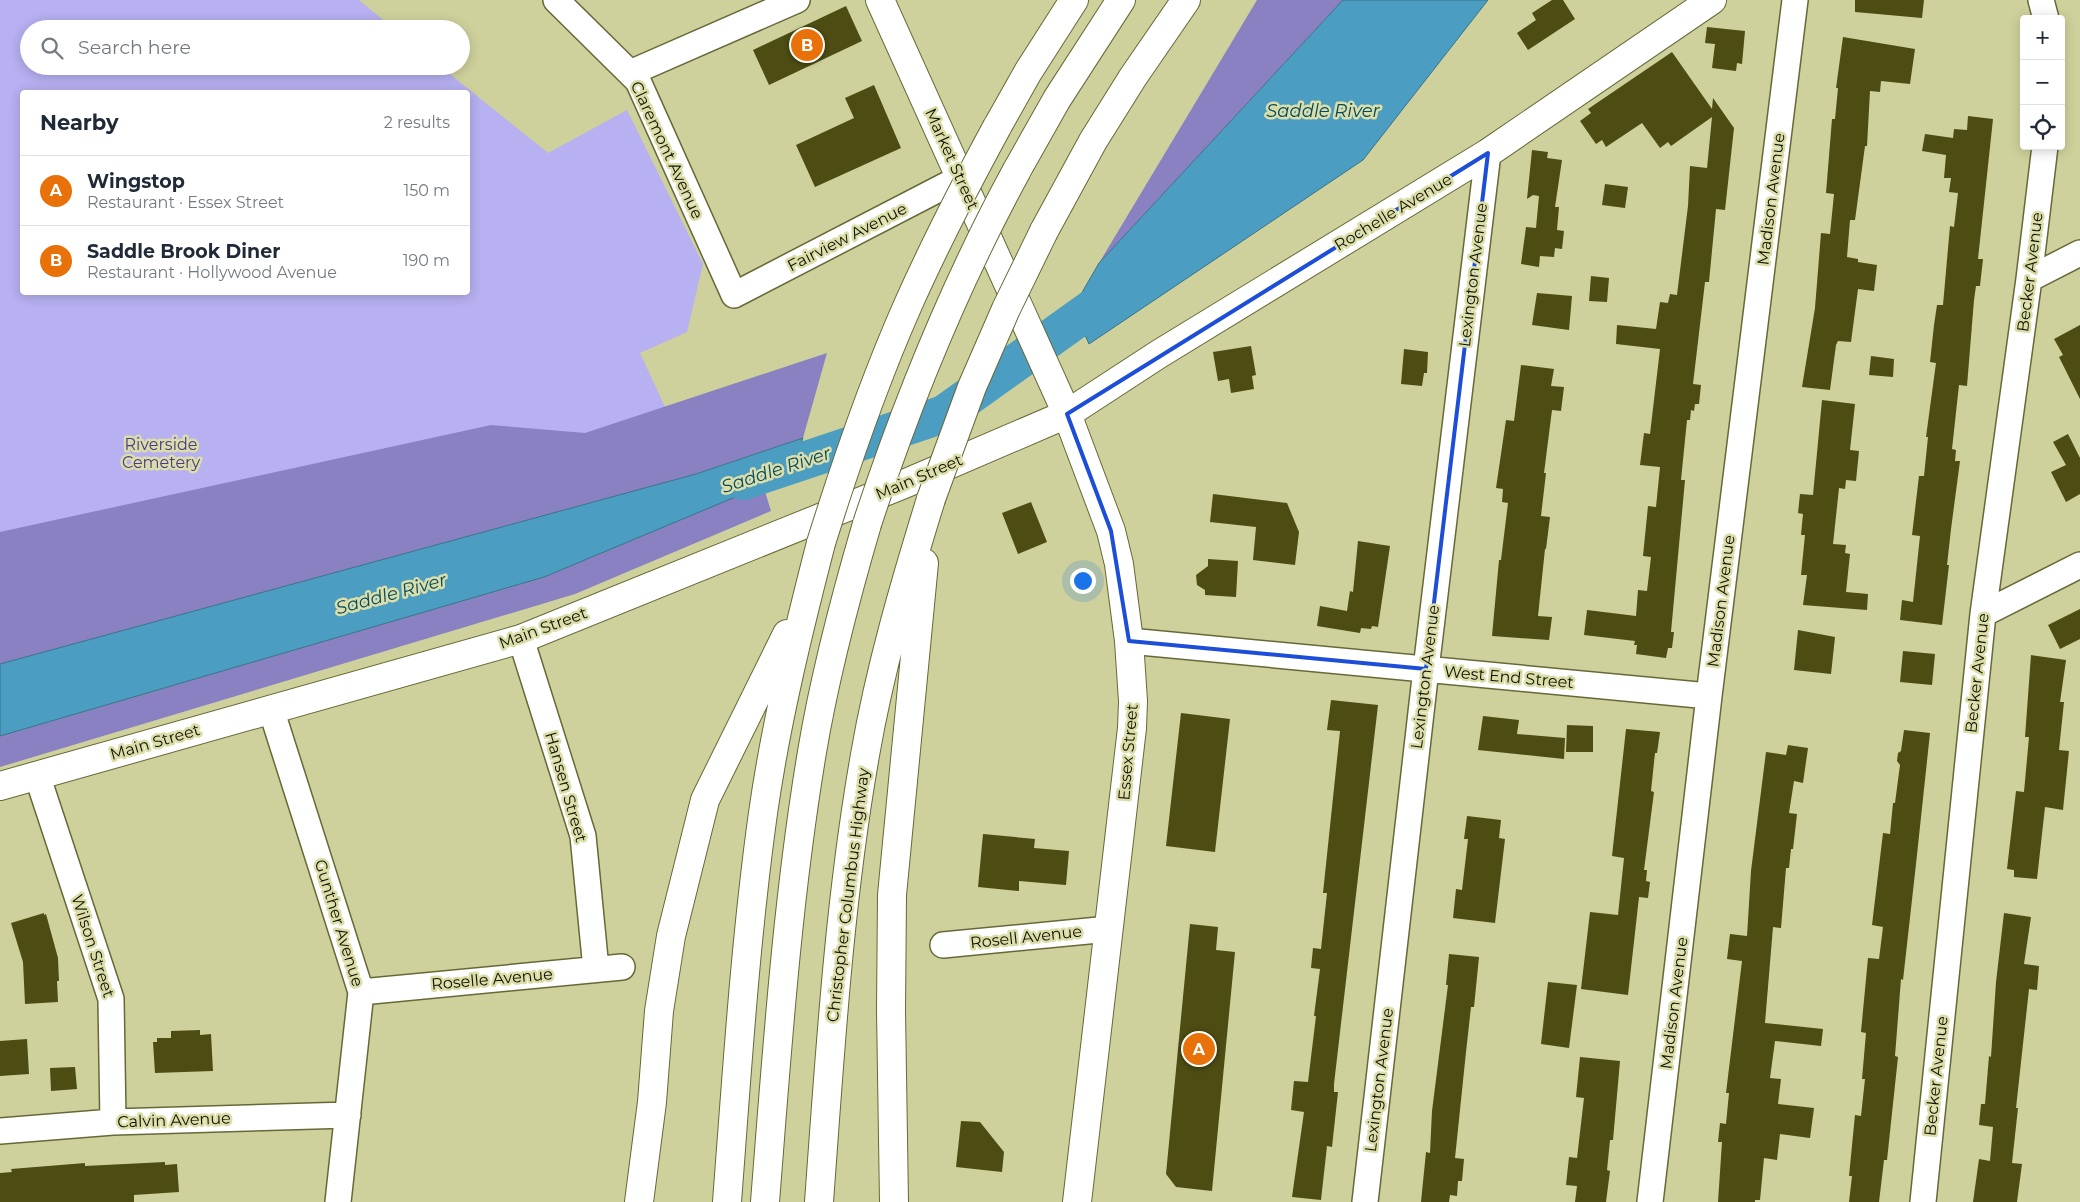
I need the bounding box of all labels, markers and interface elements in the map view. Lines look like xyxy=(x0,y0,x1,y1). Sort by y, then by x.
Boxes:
map controls xyxy=(2020,15,2065,150)
button: + xyxy=(2020,15,2065,60)
search box xyxy=(20,20,470,75)
pin: B xyxy=(791,26,823,64)
icon: search xyxy=(38,34,66,62)
text: Search here xyxy=(78,36,191,59)
button: − xyxy=(2020,60,2065,105)
street label: Claremont Avenue xyxy=(627,78,707,222)
water label: Saddle River xyxy=(1266,100,1381,122)
street label: Market Street xyxy=(921,105,983,213)
button: locate xyxy=(2020,105,2065,150)
text: Nearby xyxy=(40,110,119,135)
text: 2 results xyxy=(384,113,450,132)
street label: Madison Avenue xyxy=(1753,132,1789,266)
street label: Rochelle Avenue xyxy=(1331,169,1455,255)
text: Wingstop xyxy=(87,170,185,193)
text: A xyxy=(50,181,62,200)
text: 150 m xyxy=(403,181,450,200)
text: Restaurant · Essex Street xyxy=(87,193,284,212)
street label: Fairview Avenue xyxy=(784,199,910,275)
street label: Lexington Avenue xyxy=(1455,202,1491,348)
street label: Becker Avenue xyxy=(2013,211,2047,333)
text: Saddle Brook Diner xyxy=(87,240,280,263)
text: B xyxy=(50,251,62,270)
text: 190 m xyxy=(403,251,450,270)
text: Restaurant · Hollywood Avenue xyxy=(87,263,337,282)
park label: Riverside Cemetery xyxy=(122,435,200,472)
water label: Saddle River xyxy=(719,442,834,498)
street label: Main Street xyxy=(873,450,966,504)
street label: Madison Avenue xyxy=(1703,534,1739,668)
water label: Saddle River xyxy=(333,568,449,619)
your location xyxy=(1070,568,1096,594)
street label: Main Street xyxy=(496,603,590,653)
street label: Lexington Avenue xyxy=(1407,604,1443,750)
street label: Becker Avenue xyxy=(1961,612,1993,734)
street label: West End Street xyxy=(1443,662,1575,692)
street label: Essex Street xyxy=(1114,702,1142,801)
street label: Main Street xyxy=(108,720,203,764)
street label: Hansen Street xyxy=(541,730,591,845)
street label: Christopher Columbus Highway xyxy=(823,767,873,1023)
street label: Gunther Avenue xyxy=(311,857,367,989)
street label: Wilson Street xyxy=(67,892,119,1000)
street label: Rosell Avenue xyxy=(969,922,1083,952)
street label: Madison Avenue xyxy=(1656,936,1692,1070)
street label: Roselle Avenue xyxy=(430,964,554,994)
street label: Lexington Avenue xyxy=(1361,1007,1397,1153)
street label: Becker Avenue xyxy=(1920,1015,1952,1137)
pin: A xyxy=(1183,1030,1215,1068)
street label: Calvin Avenue xyxy=(117,1109,231,1131)

